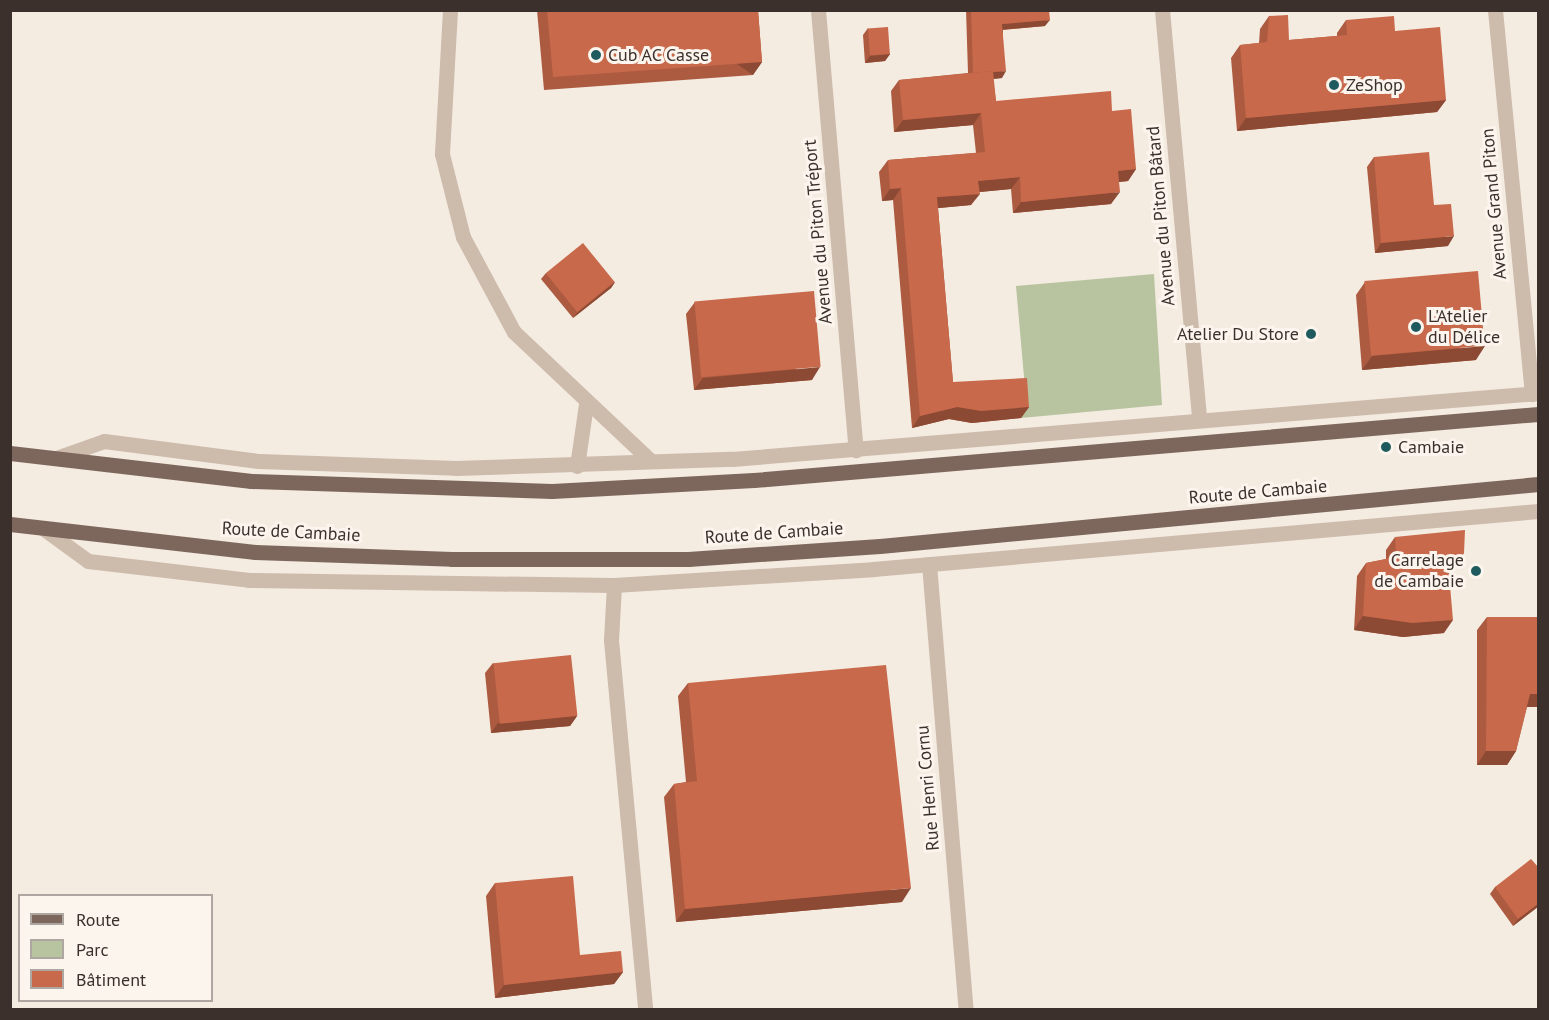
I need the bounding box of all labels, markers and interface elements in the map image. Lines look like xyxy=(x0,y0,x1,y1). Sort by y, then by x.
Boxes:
place label: Cub AC Casse xyxy=(608,44,711,66)
marker: Cub AC Casse xyxy=(589,48,603,62)
place label: ZeShop xyxy=(1346,74,1403,96)
marker: ZeShop xyxy=(1327,78,1341,92)
street label: Avenue du Piton Bâtard xyxy=(1142,125,1180,307)
street label: Avenue Grand Piton xyxy=(1477,127,1511,281)
street label: Avenue du Piton Tréport xyxy=(799,139,837,325)
place label: L'Atelier du Délice xyxy=(1428,306,1500,348)
marker: L'Atelier du Délice xyxy=(1409,320,1423,334)
place label: Atelier Du Store xyxy=(1177,323,1299,345)
marker: Atelier Du Store xyxy=(1304,327,1318,341)
place label: Cambaie xyxy=(1398,436,1464,458)
marker: Cambaie xyxy=(1379,440,1393,454)
street label: Route de Cambaie xyxy=(1188,475,1328,509)
street label: Route de Cambaie xyxy=(704,517,844,549)
street label: Route de Cambaie xyxy=(221,518,361,546)
place label: Carrelage de Cambaie xyxy=(1374,550,1464,592)
marker: Carrelage de Cambaie xyxy=(1469,564,1483,578)
street label: Rue Henri Cornu xyxy=(912,724,944,852)
legend xyxy=(18,894,213,1002)
text: Route xyxy=(76,908,120,931)
text: Parc xyxy=(76,938,109,961)
text: Bâtiment xyxy=(76,968,146,991)

